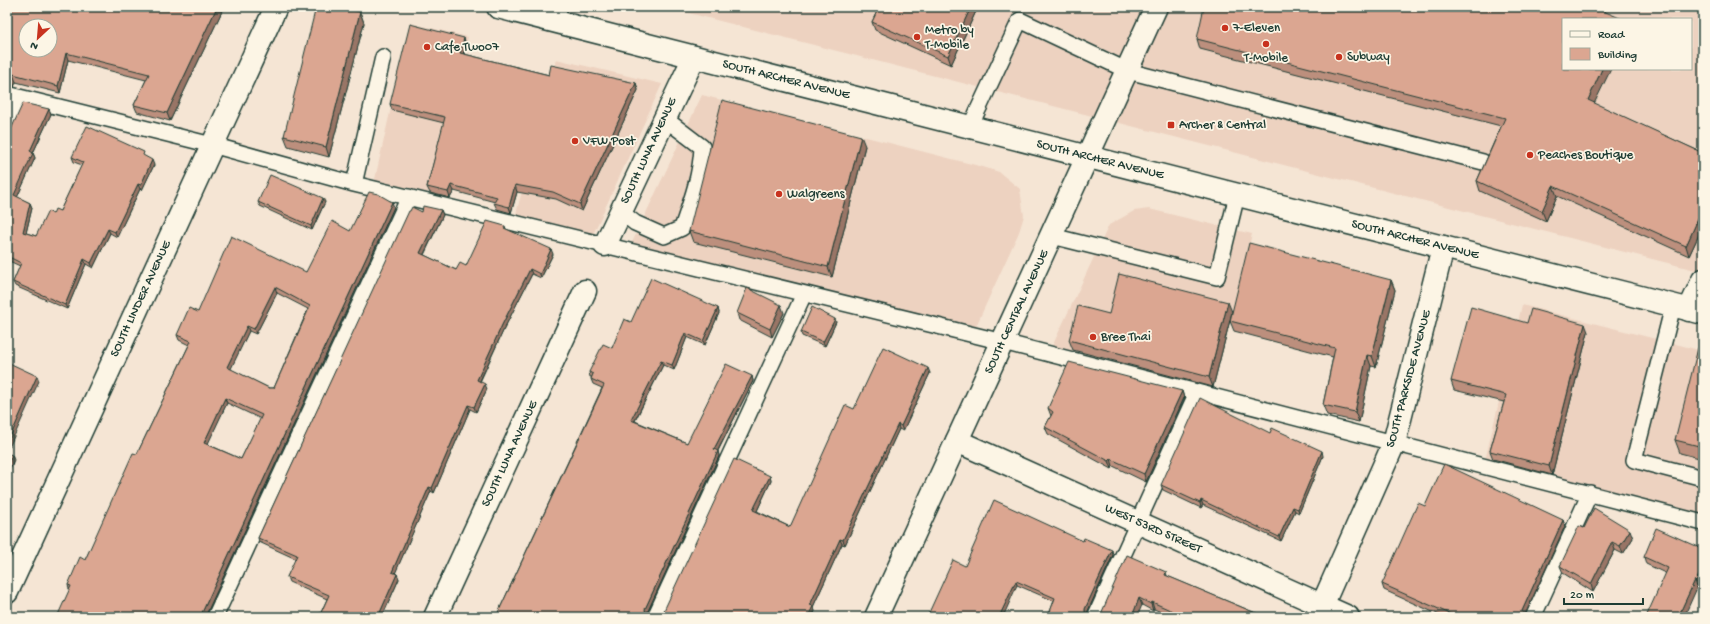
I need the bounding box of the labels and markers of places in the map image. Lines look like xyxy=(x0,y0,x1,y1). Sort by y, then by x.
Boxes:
place label: 7-Eleven xyxy=(1232,21,1281,36)
place label: Metro by T-Mobile xyxy=(924,23,974,53)
marker: 7-Eleven xyxy=(1220,23,1230,33)
marker: Metro by T-Mobile xyxy=(912,32,922,42)
marker: T-Mobile xyxy=(1261,39,1271,49)
place label: Cafe Two07 xyxy=(435,40,500,55)
marker: Cafe Two07 xyxy=(422,42,432,52)
place label: Subway xyxy=(1347,50,1390,65)
place label: T-Mobile xyxy=(1243,51,1288,66)
marker: Subway xyxy=(1334,52,1344,62)
place label: Archer & Central xyxy=(1179,118,1266,133)
marker: Archer & Central xyxy=(1166,120,1176,130)
place label: VFW Post xyxy=(582,134,637,149)
marker: VFW Post xyxy=(570,136,580,146)
place label: Peaches Boutique xyxy=(1537,148,1634,163)
marker: Peaches Boutique xyxy=(1525,150,1535,160)
place label: Walgreens xyxy=(787,187,846,202)
marker: Walgreens xyxy=(774,189,784,199)
place label: Bree Thai xyxy=(1100,330,1151,345)
marker: Bree Thai xyxy=(1088,332,1098,342)

